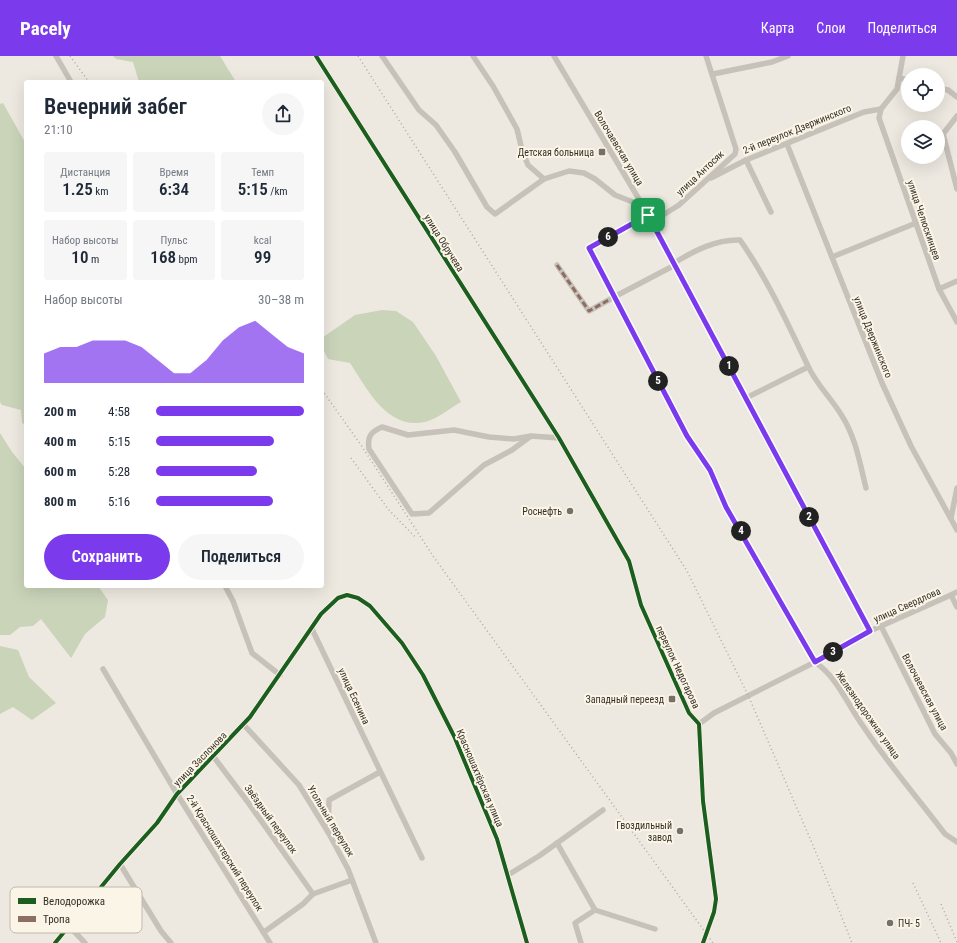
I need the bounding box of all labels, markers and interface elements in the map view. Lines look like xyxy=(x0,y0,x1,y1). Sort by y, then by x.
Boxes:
text: Pacely xyxy=(20,17,71,40)
text: Карта xyxy=(761,20,794,36)
text: Слои xyxy=(816,20,846,36)
text: Поделиться xyxy=(868,20,937,36)
map controls xyxy=(901,68,945,164)
button: locate xyxy=(901,68,945,112)
button: share xyxy=(262,93,304,135)
text: Вечерний забег xyxy=(44,94,187,119)
street label: 2-й переулок Дзержинского xyxy=(741,102,853,156)
street label: Волочаевская улица xyxy=(592,109,646,188)
button: layers xyxy=(901,120,945,164)
text: 21:10 xyxy=(44,122,73,137)
place label: Детская больница xyxy=(518,147,594,158)
marker: Детская больница xyxy=(597,147,607,157)
street label: улица Антосяк xyxy=(674,148,726,198)
text: Дистанция xyxy=(60,166,110,179)
text: Время xyxy=(159,166,188,179)
text: Темп xyxy=(251,166,274,179)
text: 1.25 xyxy=(62,179,93,199)
text: 6:34 xyxy=(159,179,189,199)
text: 5:15 xyxy=(238,179,268,199)
street label: улица Челюскинцев xyxy=(905,179,943,261)
text: km xyxy=(93,185,108,198)
text: /km xyxy=(268,185,288,198)
pin xyxy=(631,198,665,232)
icon: arrive xyxy=(637,204,659,226)
street label: улица Обручева xyxy=(422,212,466,274)
pin: 6 xyxy=(598,227,618,247)
text: 6 xyxy=(605,230,611,243)
text: Набор высоты xyxy=(52,234,119,247)
text: Пульс xyxy=(160,234,188,247)
text: kcal xyxy=(254,234,272,247)
text: 10 xyxy=(71,247,88,267)
text: 168 xyxy=(150,247,176,267)
text: 99 xyxy=(254,247,271,267)
text: m xyxy=(88,253,99,266)
text: bpm xyxy=(176,253,198,266)
text: Набор высоты xyxy=(44,292,123,307)
text: 30–38 m xyxy=(258,292,304,307)
street label: улица Дзержинского xyxy=(852,295,894,379)
pin: 1 xyxy=(719,356,739,376)
text: 1 xyxy=(726,359,732,372)
pin: 5 xyxy=(648,371,668,391)
text: 5 xyxy=(655,374,661,387)
text: 200 m xyxy=(44,404,76,419)
text: 4:58 xyxy=(108,404,130,419)
text: 400 m xyxy=(44,434,76,449)
text: 5:15 xyxy=(108,434,130,449)
text: 600 m xyxy=(44,464,76,479)
text: 5:28 xyxy=(108,464,130,479)
text: 800 m xyxy=(44,494,76,509)
text: 5:16 xyxy=(108,494,130,509)
place label: Роснефть xyxy=(522,506,562,517)
marker: Роснефть xyxy=(565,506,575,516)
pin: 2 xyxy=(799,507,819,527)
text: 2 xyxy=(806,510,812,523)
pin: 4 xyxy=(731,521,751,541)
text: 4 xyxy=(738,524,744,537)
button: Сохранить xyxy=(44,534,170,580)
button: Поделиться xyxy=(178,534,304,580)
street label: улица Свердлова xyxy=(872,585,942,625)
street label: переулок Недогарова xyxy=(654,624,702,710)
pin: 3 xyxy=(823,642,843,662)
text: 3 xyxy=(830,645,836,658)
street label: Волочаевская улица xyxy=(900,652,950,732)
street label: улица Есенина xyxy=(336,666,372,726)
street label: Железнодорожная улица xyxy=(834,669,903,761)
place label: Западный переезд xyxy=(586,694,665,705)
marker: Западный переезд xyxy=(667,694,677,704)
street label: Красношахтёрская улица xyxy=(454,727,506,829)
street label: улица Заслонова xyxy=(171,729,229,788)
street label: Звёздный переулок xyxy=(242,783,300,856)
street label: Угольный переулок xyxy=(305,783,357,859)
street label: 2-й Красношахтерский переулок xyxy=(185,793,265,913)
place label: Гвоздильный завод xyxy=(616,820,673,843)
marker: Гвоздильный завод xyxy=(675,826,685,836)
legend xyxy=(10,887,142,933)
text: Велодорожка xyxy=(43,895,105,908)
text: Тропа xyxy=(43,913,70,926)
marker: ПЧ- 5 xyxy=(885,918,895,928)
place label: ПЧ- 5 xyxy=(898,918,920,929)

